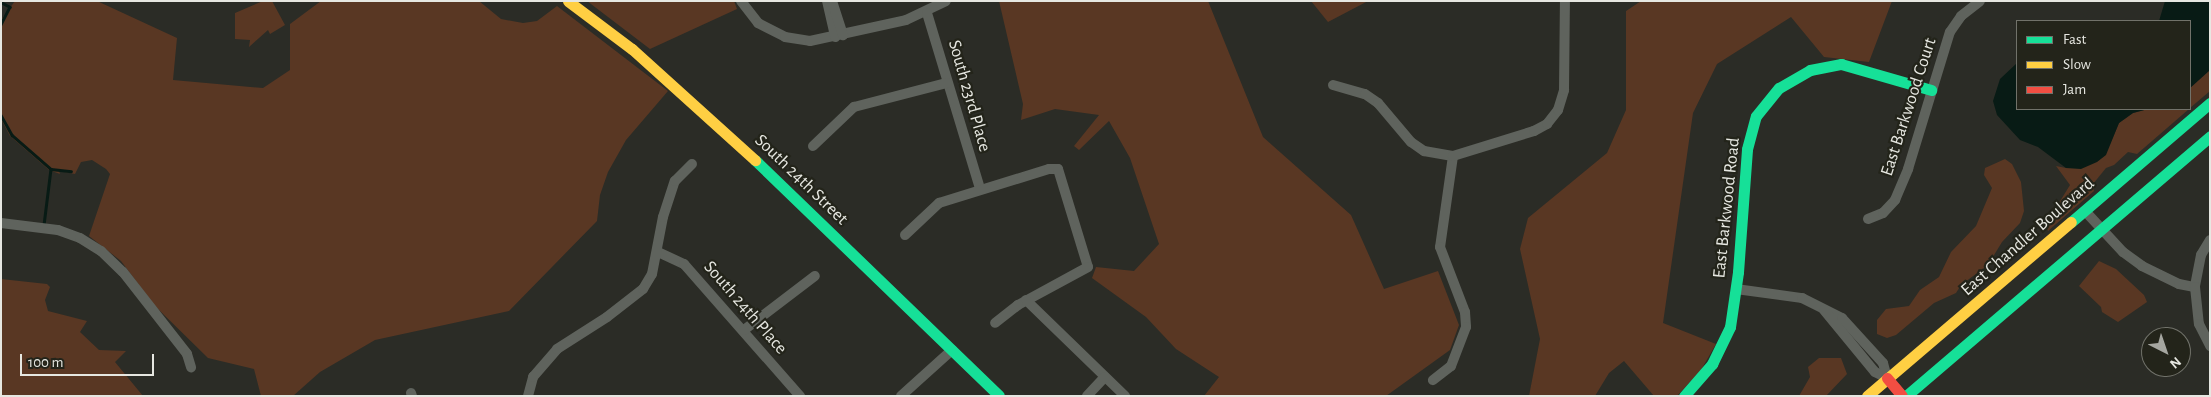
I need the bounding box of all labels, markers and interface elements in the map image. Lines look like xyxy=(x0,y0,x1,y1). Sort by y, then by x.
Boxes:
legend xyxy=(2016,20,2191,110)
text: Fast xyxy=(2063,32,2086,47)
street label: East Barkwood Court xyxy=(1876,35,1942,179)
street label: South 23rd Place xyxy=(943,38,995,154)
text: Slow xyxy=(2063,57,2091,72)
text: Jam xyxy=(2063,82,2086,97)
street label: South 24th Street xyxy=(750,130,852,230)
street label: East Barkwood Road xyxy=(1709,137,1745,279)
street label: East Chandler Boulevard xyxy=(1957,173,2099,301)
street label: South 24th Place xyxy=(699,257,791,359)
north arrow xyxy=(2141,327,2191,377)
scale bar xyxy=(22,344,156,376)
text: N xyxy=(2167,354,2183,371)
text: 100 m xyxy=(28,355,63,370)

